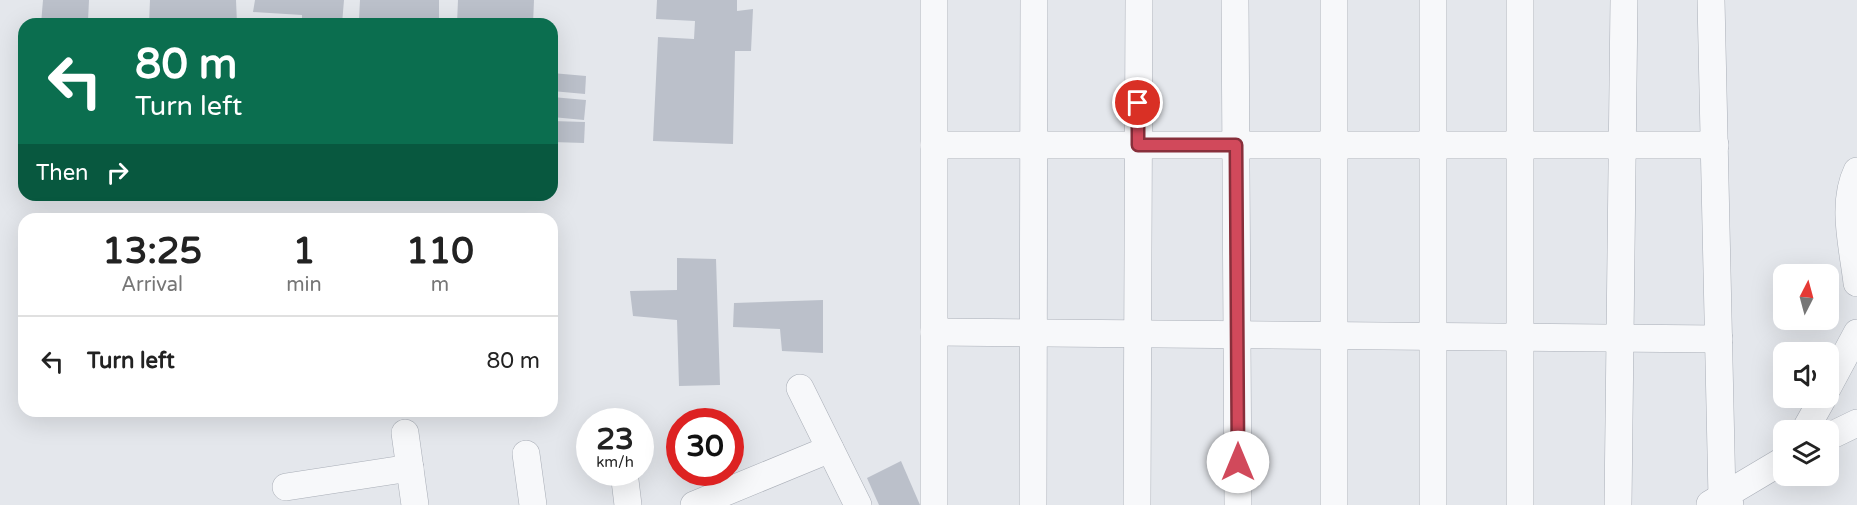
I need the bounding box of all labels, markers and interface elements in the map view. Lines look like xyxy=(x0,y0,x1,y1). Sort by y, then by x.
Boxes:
text: 80 m xyxy=(135,39,237,90)
icon: left xyxy=(36,42,114,120)
pin xyxy=(1112,77,1163,128)
icon: arrive xyxy=(1121,86,1154,119)
text: Turn left xyxy=(135,90,242,123)
icon: right xyxy=(101,156,134,189)
text: Then xyxy=(36,160,89,186)
text: 13:25 xyxy=(102,230,202,273)
text: 1 xyxy=(293,230,315,273)
text: 110 xyxy=(406,230,474,273)
north arrow xyxy=(1773,264,1839,330)
map controls xyxy=(1773,264,1839,486)
text: Arrival xyxy=(121,273,183,297)
text: min xyxy=(286,273,322,297)
text: m xyxy=(431,273,449,297)
button: sound xyxy=(1773,342,1839,408)
icon: left xyxy=(36,345,69,378)
text: Turn left xyxy=(87,348,175,374)
text: 80 m xyxy=(486,348,540,374)
speed limit sign: 30 xyxy=(666,408,744,486)
button: layers xyxy=(1773,420,1839,486)
text: 23 xyxy=(596,421,634,458)
position arrow xyxy=(1206,430,1270,494)
text: km/h xyxy=(596,453,634,471)

